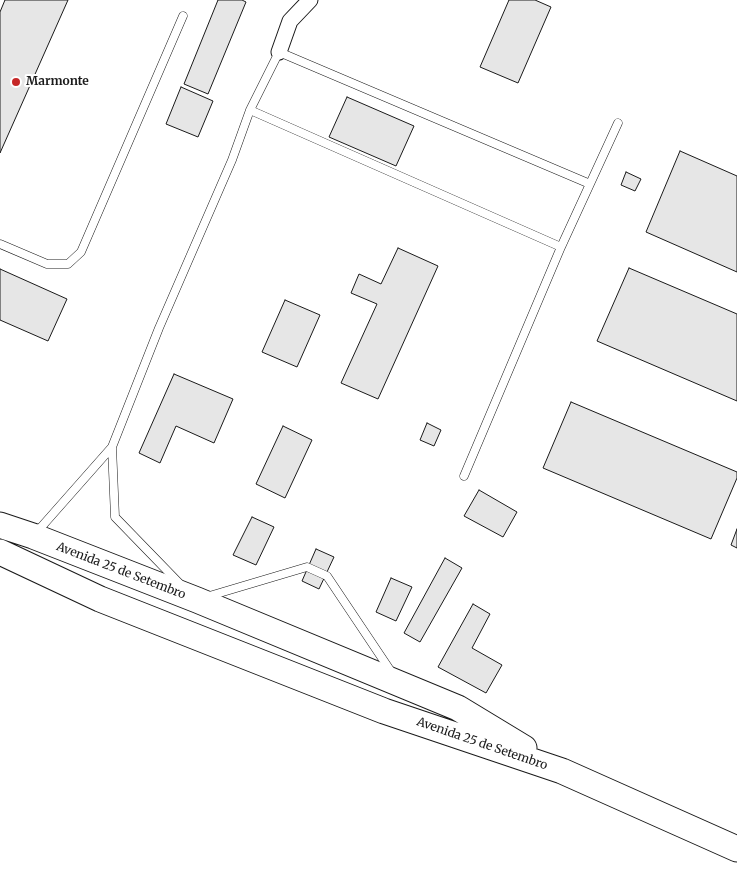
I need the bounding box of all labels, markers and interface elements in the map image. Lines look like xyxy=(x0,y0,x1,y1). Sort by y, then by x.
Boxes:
place label: Marmonte xyxy=(26,75,89,89)
marker: Marmonte xyxy=(10,76,22,88)
street label: Avenida 25 de Setembro xyxy=(54,540,188,602)
street label: Avenida 25 de Setembro xyxy=(415,715,549,773)

